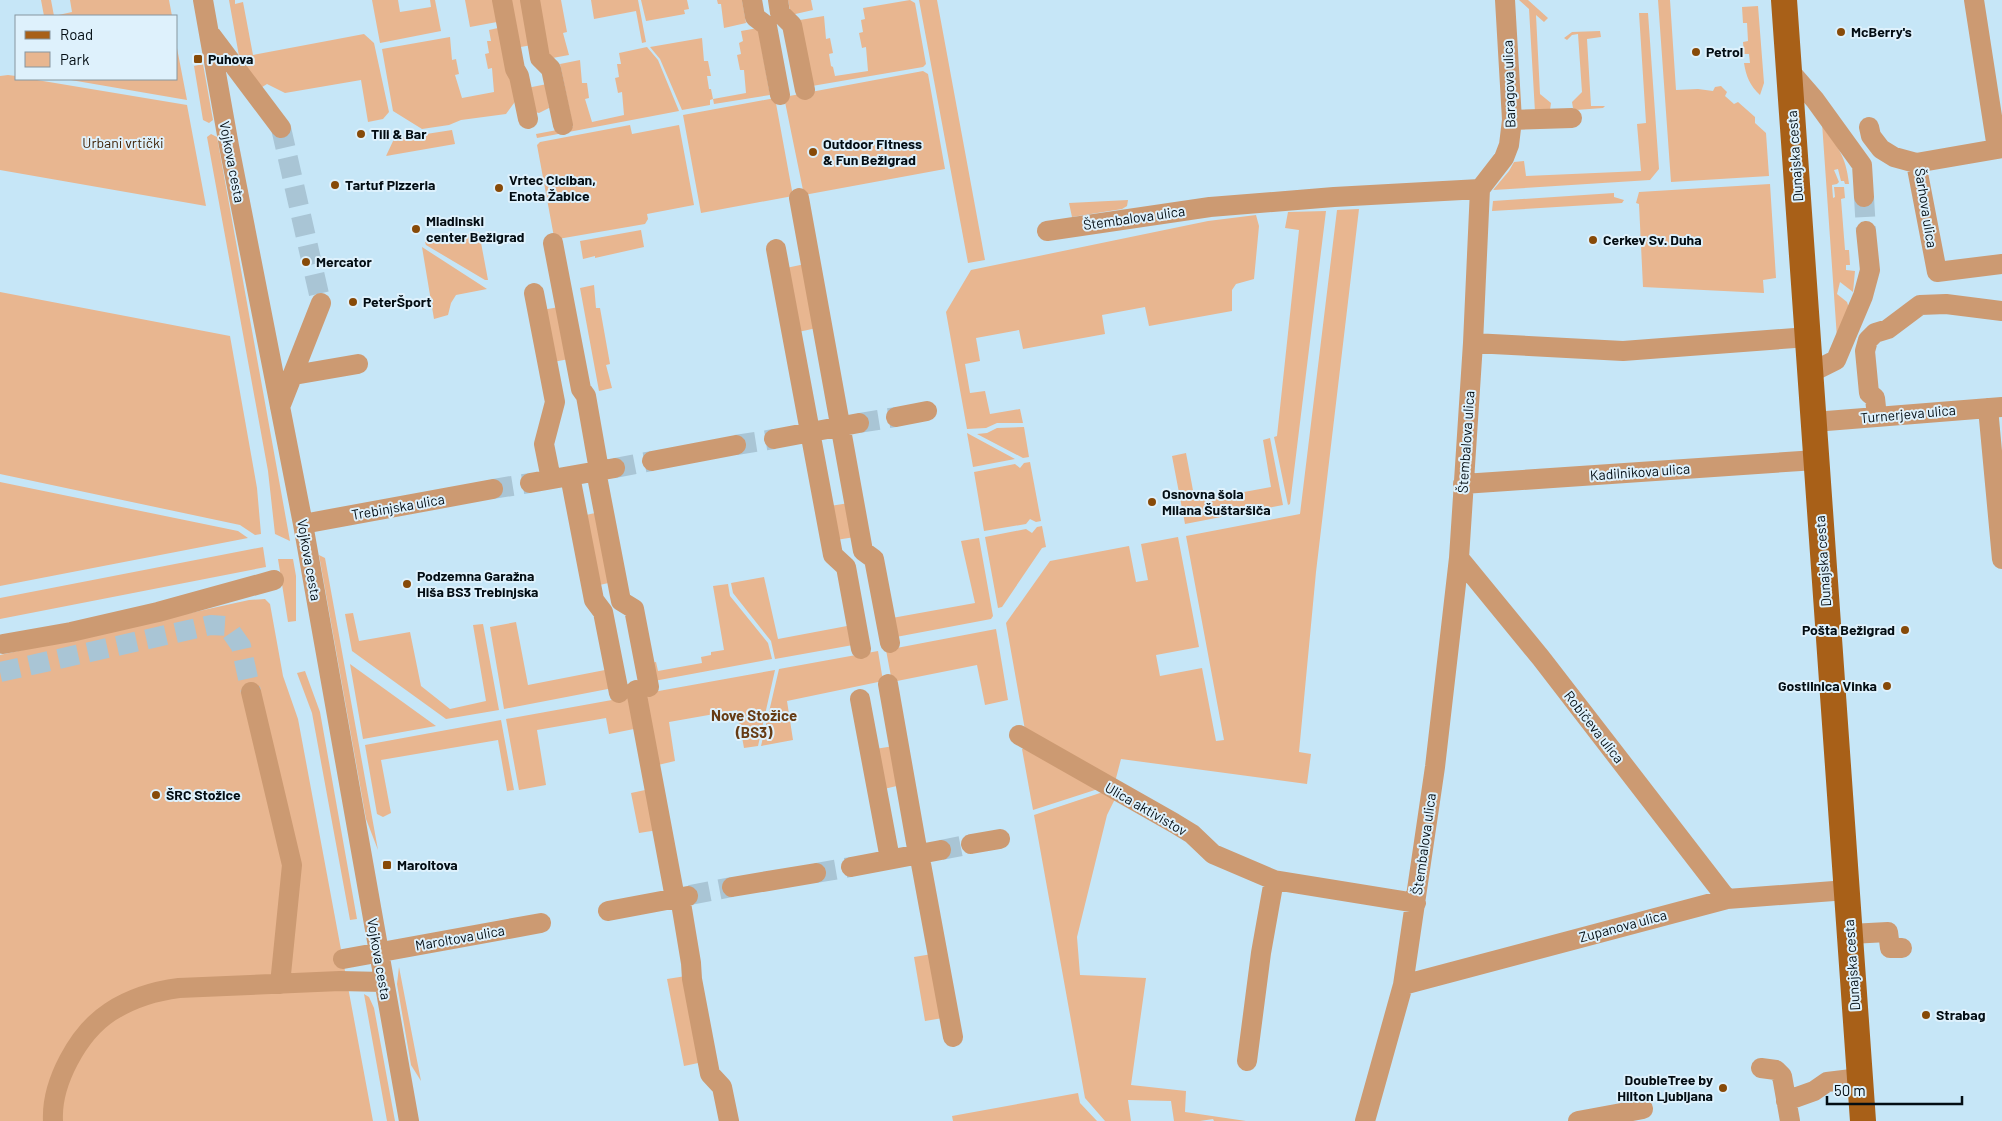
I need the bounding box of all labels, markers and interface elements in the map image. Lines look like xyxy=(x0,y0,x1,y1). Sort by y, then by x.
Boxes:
legend xyxy=(15,15,178,80)
place label: McBerry's xyxy=(1851,23,1912,40)
text: Road xyxy=(60,25,93,43)
marker: McBerry's xyxy=(1835,26,1847,38)
street label: Baragova ulica xyxy=(1498,40,1519,128)
place label: Petrol xyxy=(1706,43,1743,60)
marker: Petrol xyxy=(1690,46,1702,58)
text: Park xyxy=(60,50,90,68)
place label: Puhova xyxy=(208,50,253,67)
marker: Puhova xyxy=(192,53,204,65)
street label: Dunajska cesta xyxy=(1783,110,1806,202)
street label: Vojkova cesta xyxy=(216,120,249,204)
place label: Tili & Bar xyxy=(371,125,427,142)
marker: Tili & Bar xyxy=(355,128,367,140)
park label: Urbani vrtički xyxy=(82,134,164,151)
place label: Outdoor Fitness & Fun Bežigrad xyxy=(823,135,922,168)
marker: Outdoor Fitness & Fun Bežigrad xyxy=(807,146,819,158)
street label: Šarhova ulica xyxy=(1912,167,1941,249)
place label: Vrtec Ciciban, Enota Žabice xyxy=(509,171,596,204)
place label: Tartuf Pizzeria xyxy=(345,176,435,193)
marker: Tartuf Pizzeria xyxy=(329,179,341,191)
marker: Vrtec Ciciban, Enota Žabice xyxy=(493,182,505,194)
street label: Štembalova ulica xyxy=(1082,202,1186,233)
place label: Mladinski center Bežigrad xyxy=(426,212,525,245)
marker: Mladinski center Bežigrad xyxy=(410,223,422,235)
place label: Cerkev Sv. Duha xyxy=(1603,231,1702,248)
marker: Cerkev Sv. Duha xyxy=(1587,234,1599,246)
place label: Mercator xyxy=(316,253,373,270)
marker: Mercator xyxy=(300,256,312,268)
place label: PeterŠport xyxy=(363,293,431,310)
marker: PeterŠport xyxy=(347,296,359,308)
street label: Štembalova ulica xyxy=(1453,390,1478,494)
street label: Turnerjeva ulica xyxy=(1859,401,1956,426)
street label: Kadilnikova ulica xyxy=(1589,460,1691,483)
place label: Osnovna šola Milana Šuštaršiča xyxy=(1162,485,1271,518)
street label: Trebinjska ulica xyxy=(350,490,446,523)
marker: Osnovna šola Milana Šuštaršiča xyxy=(1146,496,1158,508)
street label: Dunajska cesta xyxy=(1811,515,1834,607)
street label: Vojkova cesta xyxy=(294,518,325,602)
place label: Podzemna Garažna Hiša BS3 Trebinjska xyxy=(417,567,538,600)
marker: Podzemna Garažna Hiša BS3 Trebinjska xyxy=(401,578,413,590)
place label: Pošta Bežigrad xyxy=(1802,621,1895,638)
marker: Pošta Bežigrad xyxy=(1899,624,1911,636)
place label: Gostilnica Vinka xyxy=(1778,677,1877,694)
marker: Gostilnica Vinka xyxy=(1881,680,1893,692)
street label: Robičeva ulica xyxy=(1561,687,1628,766)
district label: Nove Stožice (BS3) xyxy=(711,706,797,741)
street label: Ulica aktivistov xyxy=(1102,778,1191,839)
place label: ŠRC Stožice xyxy=(166,786,241,803)
marker: ŠRC Stožice xyxy=(150,789,162,801)
street label: Štembalova ulica xyxy=(1408,792,1439,896)
place label: Maroltova xyxy=(397,856,458,873)
marker: Maroltova xyxy=(381,859,393,871)
street label: Zupanova ulica xyxy=(1577,906,1669,945)
street label: Vojkova cesta xyxy=(364,917,395,1001)
street label: Dunajska cesta xyxy=(1840,919,1863,1011)
street label: Maroltova ulica xyxy=(414,921,506,954)
place label: Strabag xyxy=(1936,1006,1986,1023)
marker: Strabag xyxy=(1920,1009,1932,1021)
place label: DoubleTree by Hilton Ljubljana xyxy=(1617,1071,1713,1104)
scale bar xyxy=(1827,1074,1962,1106)
text: 50 m xyxy=(1834,1081,1866,1099)
marker: DoubleTree by Hilton Ljubljana xyxy=(1717,1082,1729,1094)

